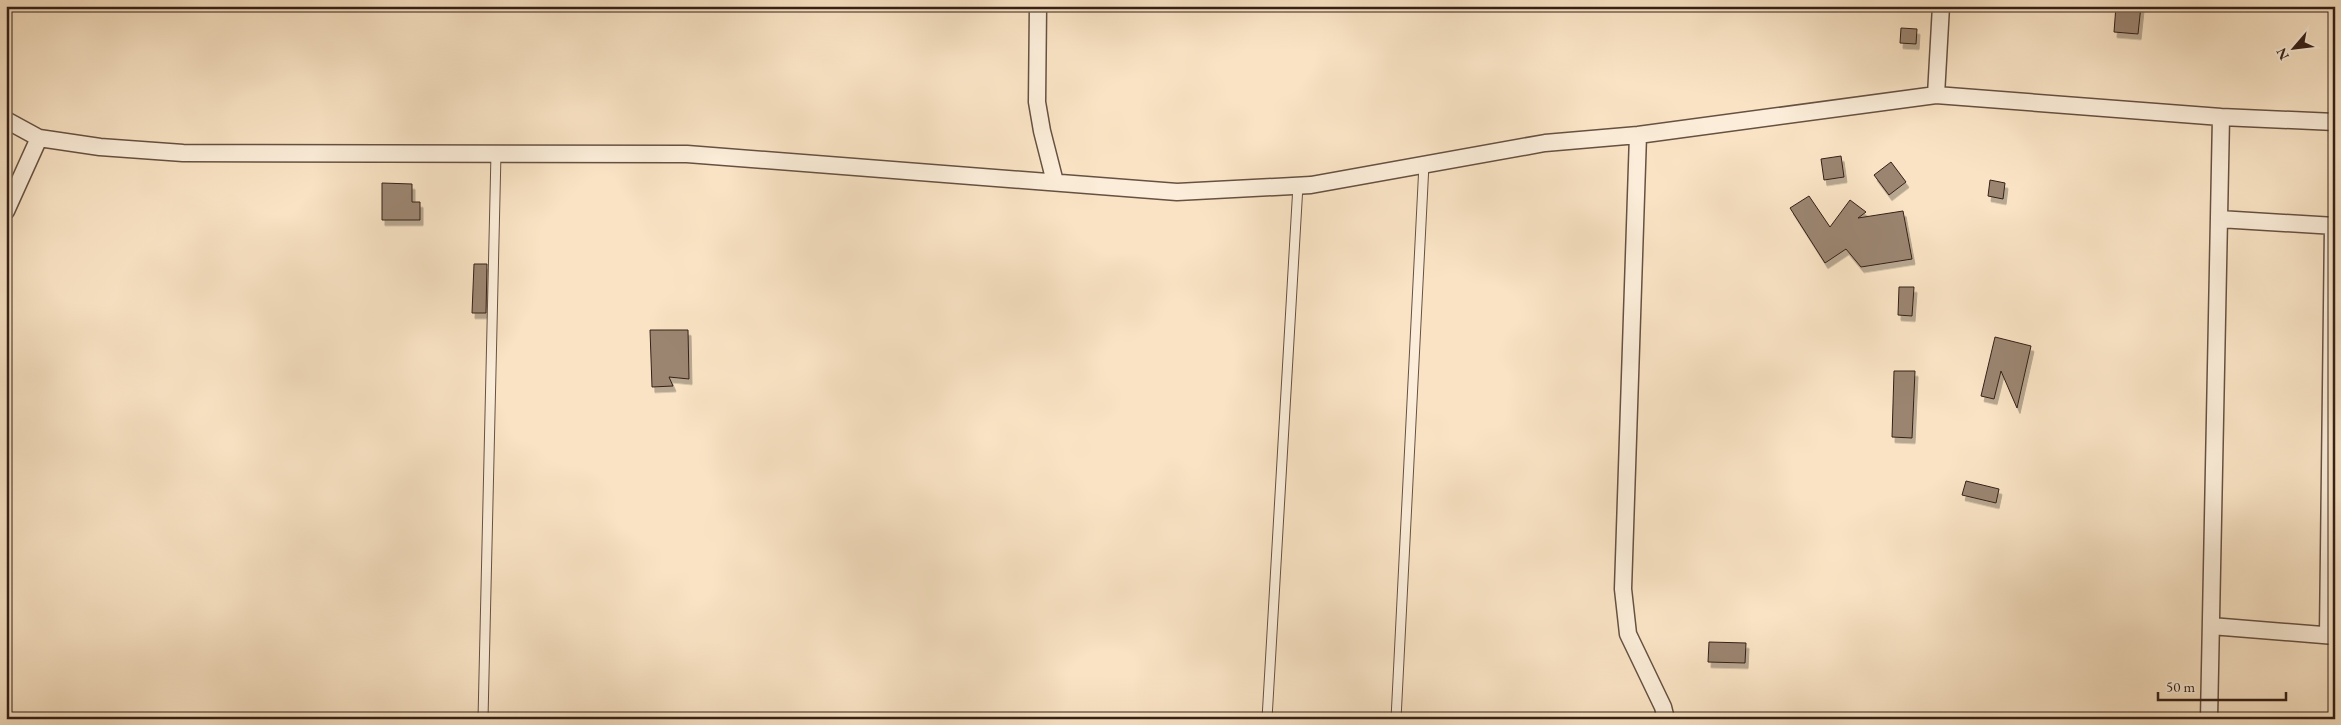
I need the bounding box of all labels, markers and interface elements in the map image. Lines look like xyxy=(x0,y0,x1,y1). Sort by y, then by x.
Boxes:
north arrow xyxy=(2268,22,2318,72)
text: N xyxy=(2272,44,2293,63)
scale bar xyxy=(2158,670,2286,702)
text: 50 m xyxy=(2166,677,2195,696)

